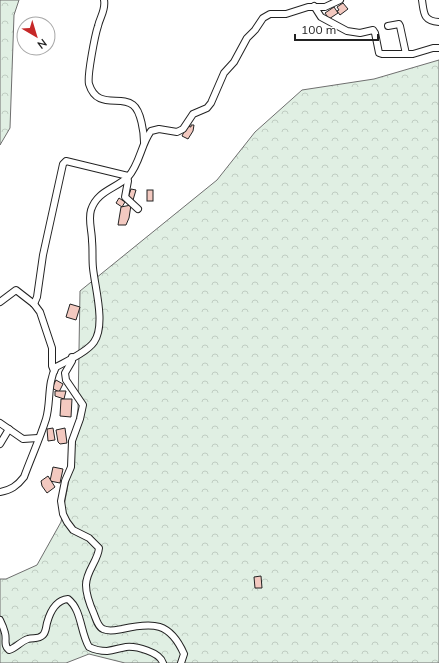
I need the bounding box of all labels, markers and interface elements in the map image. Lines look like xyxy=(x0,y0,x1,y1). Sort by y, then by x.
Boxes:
north arrow xyxy=(16,16,56,56)
scale bar xyxy=(295,16,378,42)
text: 100 m xyxy=(301,22,336,37)
text: N xyxy=(35,36,50,52)

